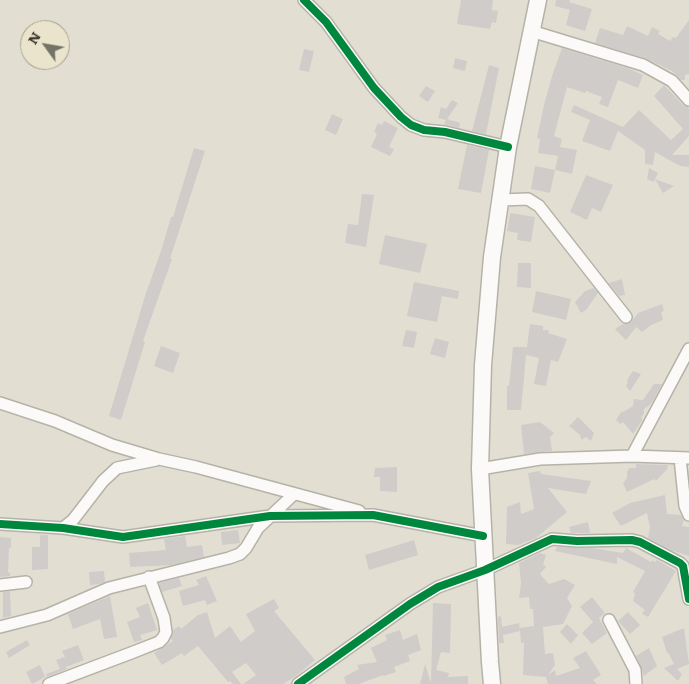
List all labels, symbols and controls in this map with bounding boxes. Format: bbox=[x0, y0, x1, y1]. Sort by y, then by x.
north arrow bbox=[20, 20, 70, 70]
text: N bbox=[22, 27, 45, 48]

